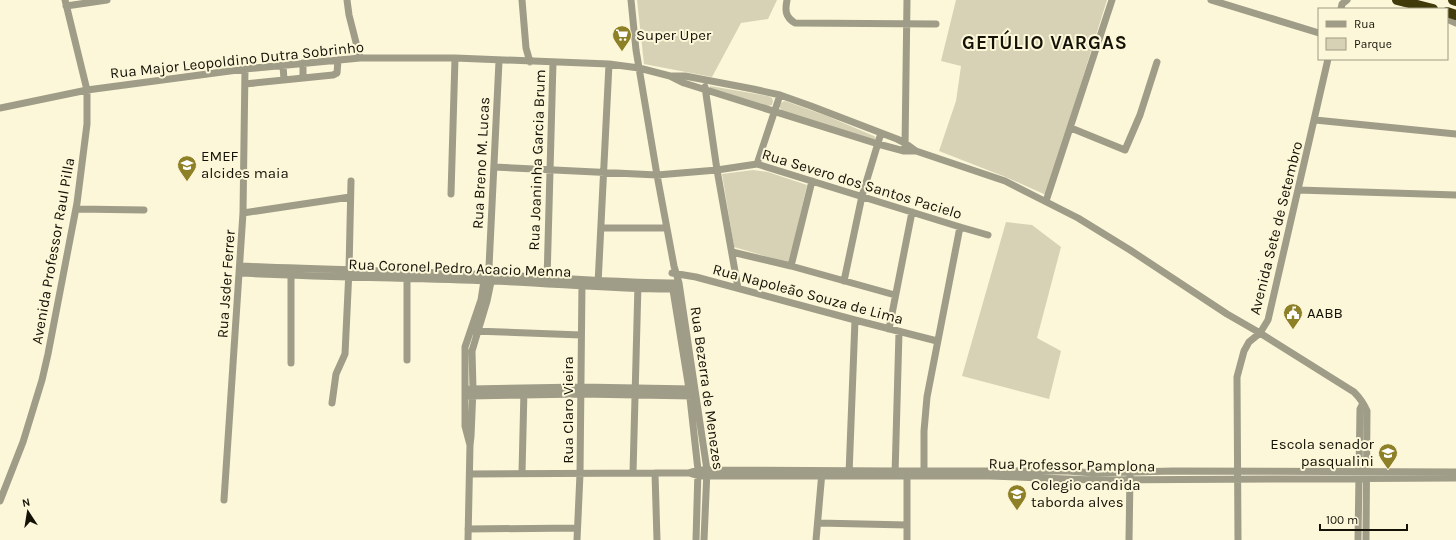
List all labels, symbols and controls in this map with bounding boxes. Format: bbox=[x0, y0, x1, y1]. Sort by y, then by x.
legend bbox=[1318, 8, 1448, 60]
text: Rua bbox=[1354, 17, 1375, 31]
supermarket icon: Super Uper bbox=[611, 24, 633, 52]
place label: Super Uper bbox=[636, 26, 712, 44]
district label: GETÚLIO VARGAS bbox=[962, 29, 1128, 54]
text: Parque bbox=[1354, 37, 1392, 51]
street label: Rua Major Leopoldino Dutra Sobrinho bbox=[109, 38, 365, 82]
street label: Rua Joaninha Garcia Brum bbox=[525, 69, 549, 251]
street label: Rua Breno M. Lucas bbox=[469, 96, 493, 230]
street label: Avenida Sete de Setembro bbox=[1246, 139, 1306, 317]
street label: Rua Severo dos Santos Pacielo bbox=[760, 145, 964, 223]
place label: EMEF alcides maia bbox=[201, 147, 289, 182]
school or university icon: EMEF alcides maia bbox=[176, 154, 198, 182]
street label: Avenida Professor Raul Pilla bbox=[28, 156, 78, 346]
street label: Rua Jsder Ferrer bbox=[213, 229, 239, 339]
street label: Rua Coronel Pedro Acacio Menna bbox=[348, 255, 572, 281]
street label: Rua Napoleão Souza de Lima bbox=[711, 260, 905, 328]
public building icon: AABB bbox=[1282, 302, 1304, 330]
place label: AABB bbox=[1307, 304, 1343, 322]
street label: Rua Bezerra de Menezes bbox=[687, 305, 727, 471]
street label: Rua Claro Vieira bbox=[559, 356, 577, 464]
place label: Escola senador pasqualini bbox=[1270, 435, 1375, 470]
school or university icon: Escola senador pasqualini bbox=[1377, 442, 1399, 470]
street label: Rua Professor Pamplona bbox=[988, 455, 1156, 475]
place label: Colegio candida taborda alves bbox=[1031, 476, 1141, 511]
school or university icon: Colegio candida taborda alves bbox=[1006, 483, 1028, 511]
north arrow bbox=[8, 492, 48, 532]
text: N bbox=[21, 496, 31, 510]
scale bar bbox=[1320, 506, 1407, 532]
text: 100 m bbox=[1326, 513, 1358, 527]

